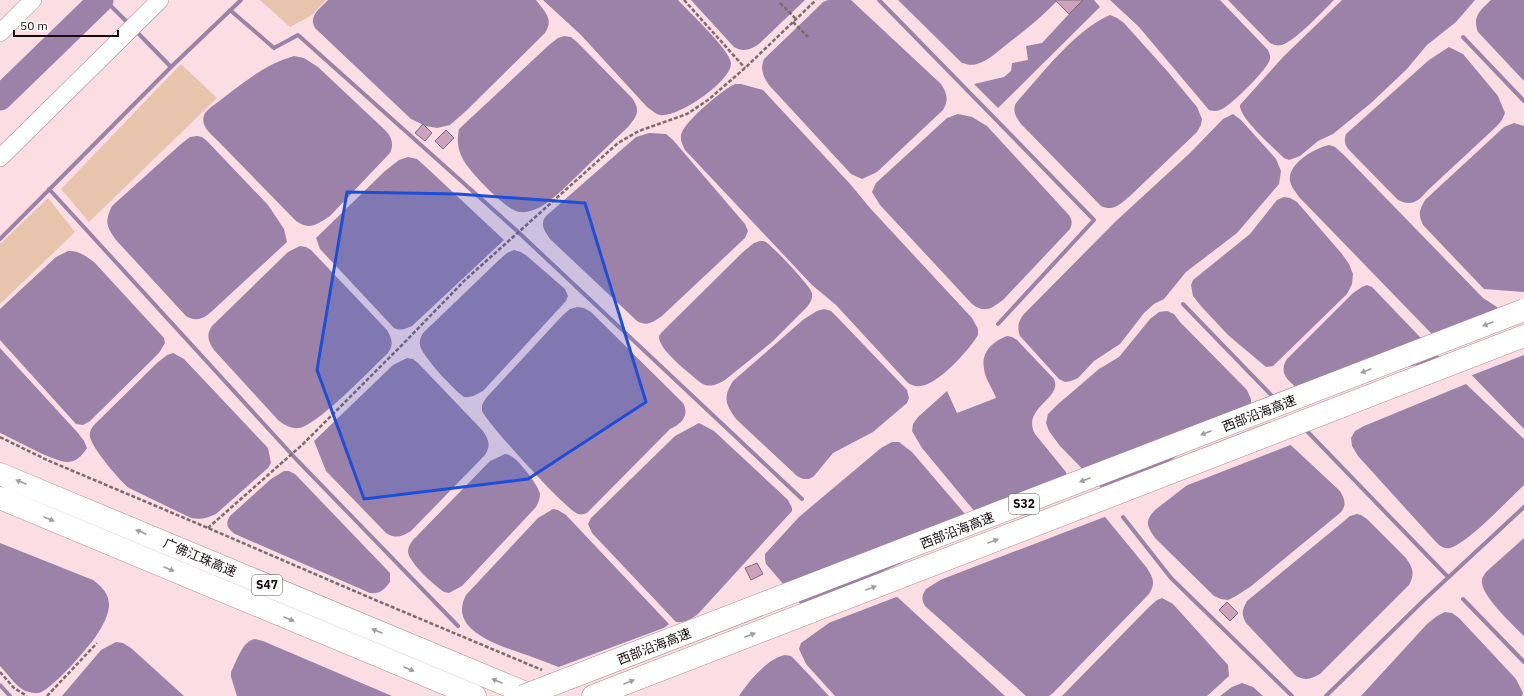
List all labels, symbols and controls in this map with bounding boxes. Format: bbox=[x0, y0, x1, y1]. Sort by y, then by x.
scale bar bbox=[14, 12, 118, 38]
text: 50 m bbox=[20, 18, 48, 33]
one-way arrow bbox=[1481, 322, 1493, 328]
one-way arrow bbox=[1360, 369, 1372, 375]
street label: 西部沿海高速 bbox=[1220, 392, 1299, 435]
one-way arrow bbox=[1199, 431, 1211, 437]
one-way arrow bbox=[1079, 477, 1090, 483]
one-way arrow bbox=[14, 479, 26, 485]
road number: S32 bbox=[1009, 494, 1039, 514]
street label: 西部沿海高速 bbox=[918, 509, 997, 552]
one-way arrow bbox=[43, 516, 55, 522]
one-way arrow bbox=[134, 529, 146, 535]
street label: 广佛江珠高速 bbox=[161, 534, 239, 581]
one-way arrow bbox=[987, 537, 999, 543]
one-way arrow bbox=[163, 566, 175, 572]
road number: S47 bbox=[252, 575, 282, 595]
one-way arrow bbox=[866, 584, 878, 590]
one-way arrow bbox=[283, 616, 295, 622]
street label: 西部沿海高速 bbox=[615, 625, 694, 668]
one-way arrow bbox=[372, 628, 383, 634]
one-way arrow bbox=[745, 631, 757, 637]
one-way arrow bbox=[403, 666, 415, 672]
one-way arrow bbox=[491, 678, 503, 684]
one-way arrow bbox=[623, 678, 635, 684]

